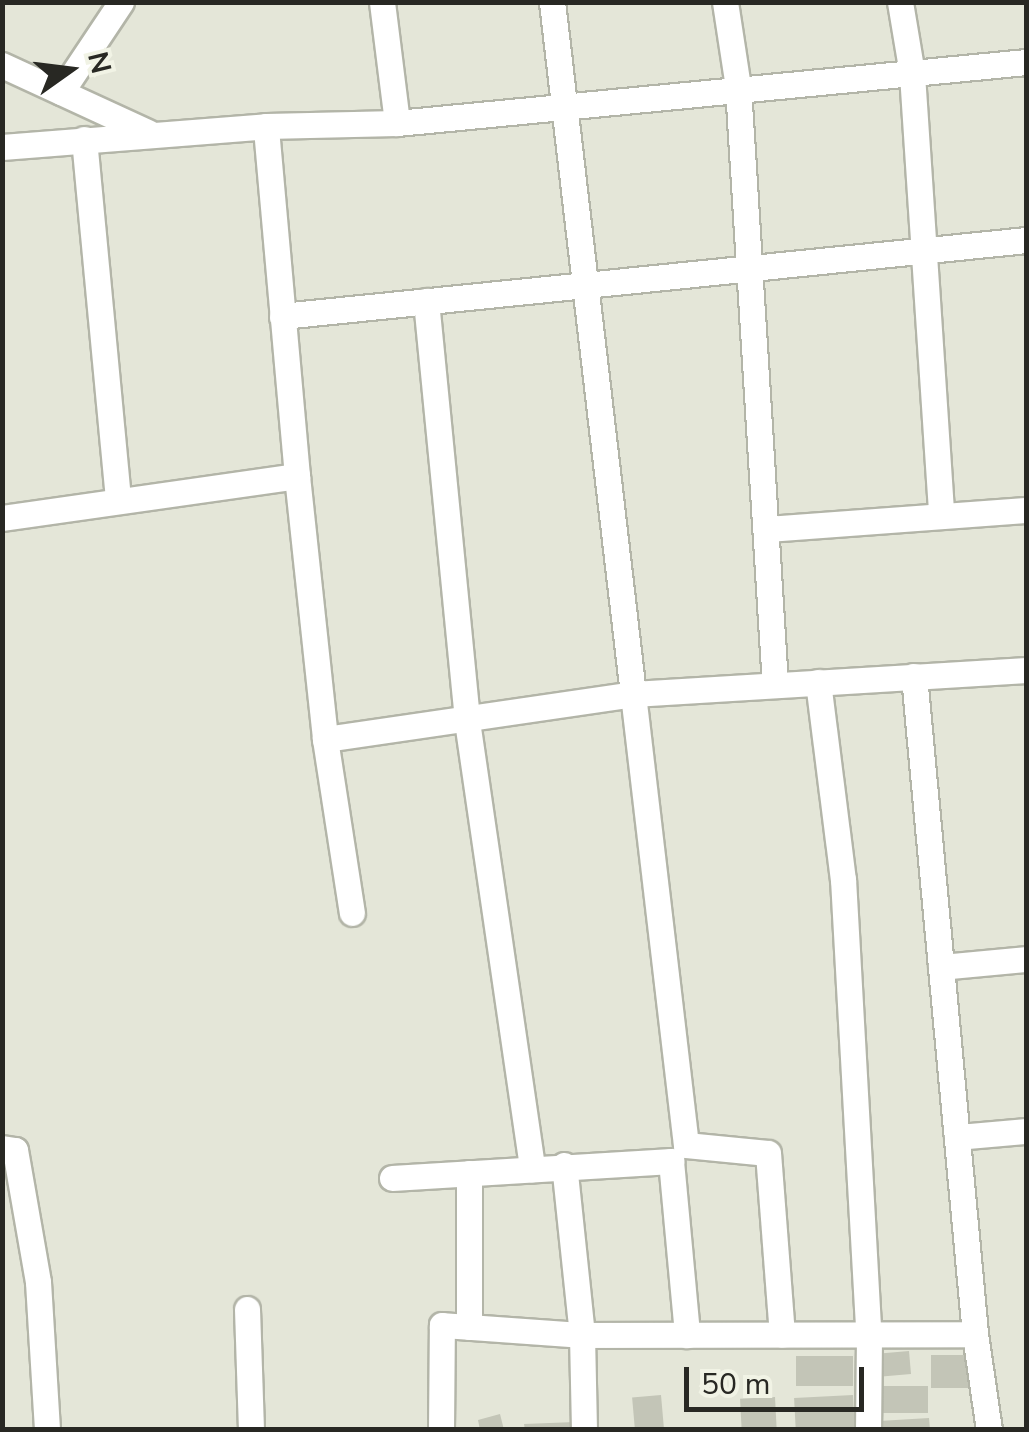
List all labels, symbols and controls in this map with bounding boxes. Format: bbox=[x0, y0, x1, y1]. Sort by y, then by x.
north arrow bbox=[20, 20, 120, 120]
text: N bbox=[78, 48, 120, 77]
scale bar bbox=[689, 1347, 869, 1409]
text: 50 m bbox=[701, 1364, 770, 1405]

